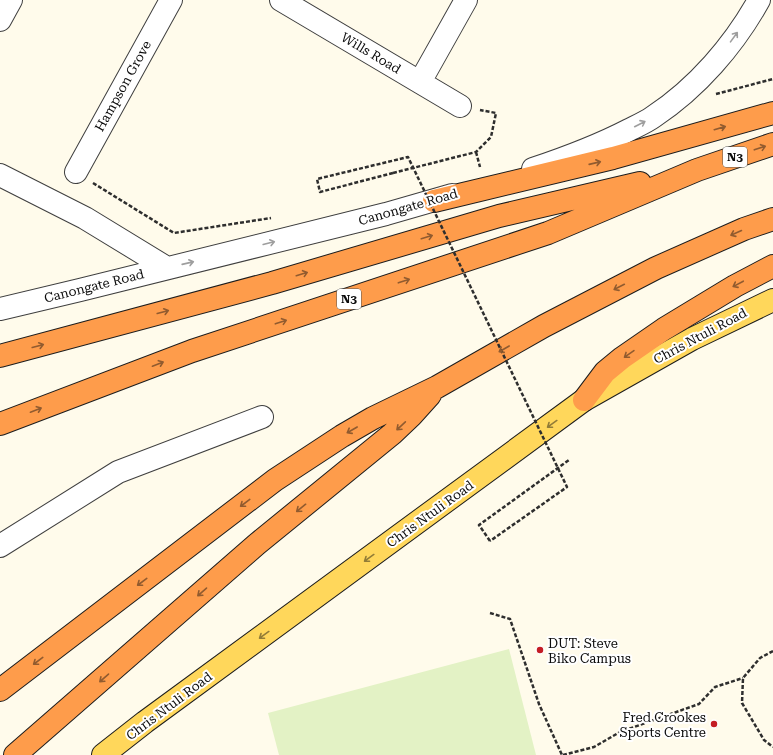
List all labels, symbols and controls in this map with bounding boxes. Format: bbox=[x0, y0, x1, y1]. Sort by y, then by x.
street label: Wills Road bbox=[339, 29, 404, 77]
one-way arrow bbox=[730, 32, 738, 43]
street label: Hampson Grove bbox=[92, 38, 154, 134]
one-way arrow bbox=[633, 120, 645, 127]
one-way arrow bbox=[713, 123, 726, 131]
one-way arrow bbox=[754, 144, 766, 152]
road number: N3 bbox=[723, 147, 747, 167]
one-way arrow bbox=[588, 158, 601, 166]
street label: Canongate Road bbox=[357, 186, 460, 228]
one-way arrow bbox=[731, 229, 743, 237]
one-way arrow bbox=[420, 233, 433, 240]
one-way arrow bbox=[262, 239, 275, 247]
one-way arrow bbox=[181, 259, 194, 266]
street label: Canongate Road bbox=[43, 266, 146, 306]
one-way arrow bbox=[295, 270, 308, 277]
one-way arrow bbox=[398, 276, 410, 284]
one-way arrow bbox=[733, 281, 745, 289]
one-way arrow bbox=[613, 284, 625, 292]
road number: N3 bbox=[337, 289, 361, 309]
street label: Chris Ntuli Road bbox=[651, 305, 750, 367]
one-way arrow bbox=[156, 308, 169, 316]
one-way arrow bbox=[274, 317, 286, 325]
one-way arrow bbox=[31, 342, 44, 349]
one-way arrow bbox=[498, 345, 510, 353]
one-way arrow bbox=[623, 350, 634, 358]
one-way arrow bbox=[151, 359, 163, 367]
one-way arrow bbox=[30, 405, 42, 413]
one-way arrow bbox=[547, 419, 558, 428]
one-way arrow bbox=[396, 421, 406, 430]
one-way arrow bbox=[347, 426, 359, 434]
street label: Chris Ntuli Road bbox=[384, 477, 477, 550]
one-way arrow bbox=[240, 499, 251, 507]
one-way arrow bbox=[295, 504, 306, 513]
one-way arrow bbox=[363, 554, 374, 562]
one-way arrow bbox=[136, 578, 147, 586]
one-way arrow bbox=[196, 588, 207, 597]
one-way arrow bbox=[258, 631, 269, 639]
place label: DUT: Steve Biko Campus bbox=[548, 636, 631, 666]
marker: DUT: Steve Biko Campus bbox=[535, 645, 545, 655]
one-way arrow bbox=[33, 657, 44, 665]
street label: Chris Ntuli Road bbox=[123, 668, 215, 743]
one-way arrow bbox=[98, 673, 109, 682]
place label: Fred Crookes Sports Centre bbox=[619, 710, 706, 740]
marker: Fred Crookes Sports Centre bbox=[709, 719, 719, 729]

